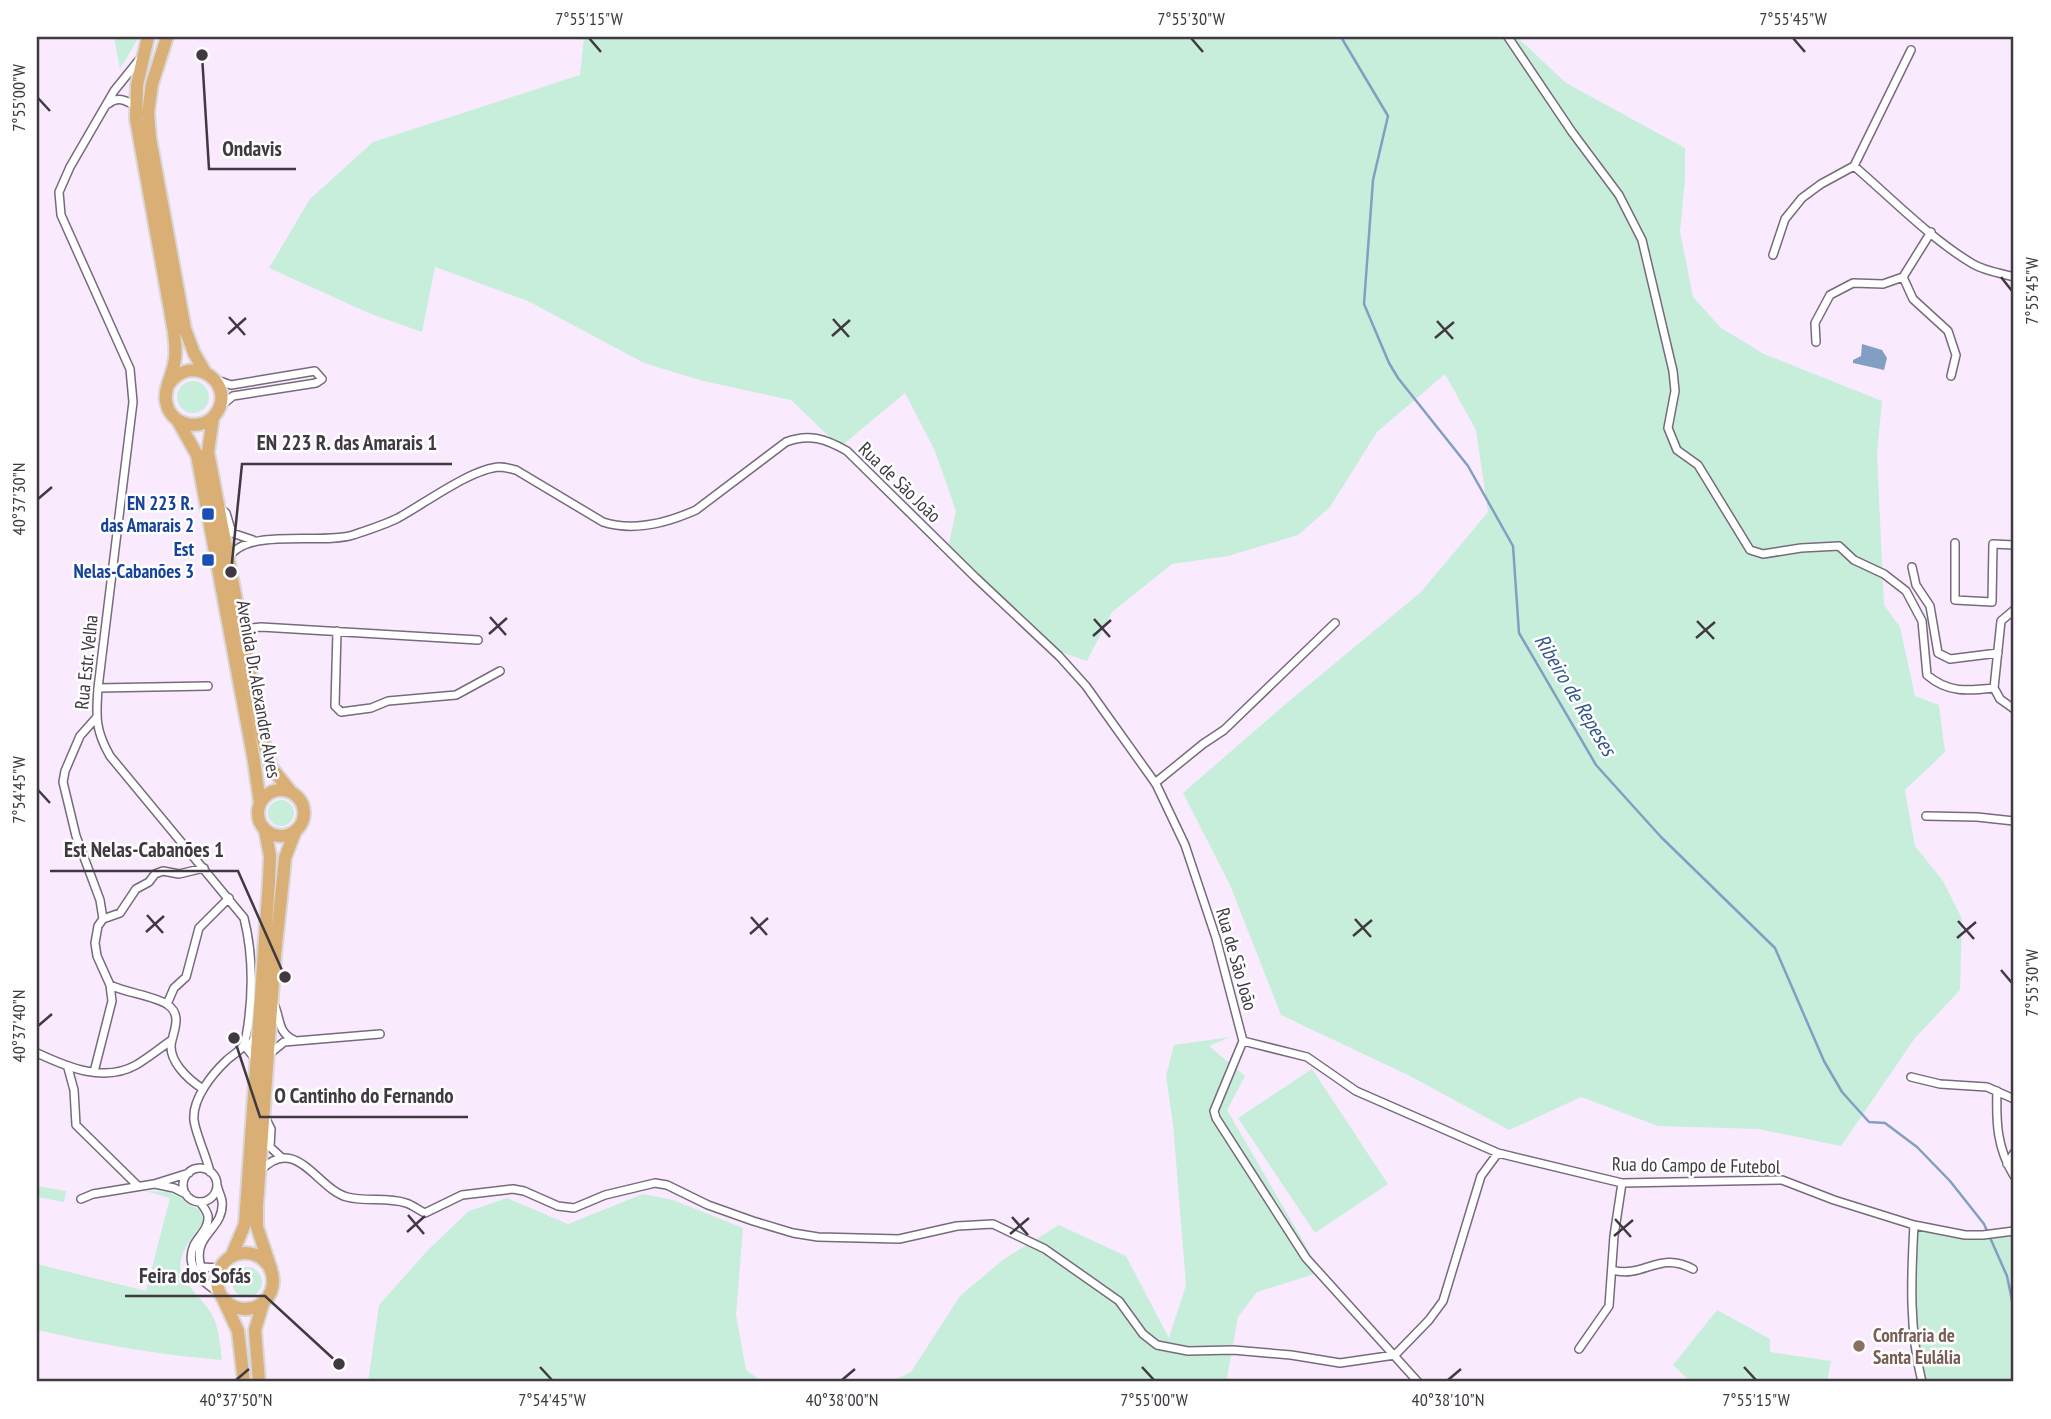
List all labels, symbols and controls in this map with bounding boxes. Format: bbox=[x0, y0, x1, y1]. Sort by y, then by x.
text: 7°55'15"W bbox=[555, 7, 623, 30]
text: 7°55'30"W bbox=[1157, 7, 1225, 30]
text: 7°55'45"W bbox=[1759, 7, 1827, 30]
text: 7°55'00"W bbox=[7, 64, 30, 132]
callout: Ondavis bbox=[209, 127, 296, 169]
text: Ondavis bbox=[222, 135, 282, 162]
text: 7°55'45"W bbox=[2020, 257, 2043, 325]
callout: EN 223 R. das Amarais 1 bbox=[242, 422, 452, 464]
text: EN 223 R. das Amarais 1 bbox=[257, 429, 437, 456]
street label: Rua de São João bbox=[854, 437, 946, 527]
text: 40°37'30"N bbox=[7, 463, 30, 535]
place label: EN 223 R. das Amarais 2 bbox=[101, 491, 194, 537]
marker: EN 223 R. das Amarais 2 bbox=[200, 506, 216, 522]
place label: Est Nelas-Cabanões 3 bbox=[73, 537, 194, 583]
marker: Est Nelas-Cabanões 3 bbox=[200, 552, 216, 568]
street label: Avenida Dr. Alexandre Alves bbox=[232, 598, 286, 780]
street label: Rua Estr. Velha bbox=[69, 614, 103, 710]
water label: Ribeiro de Repeses bbox=[1529, 629, 1623, 762]
text: 7°54'45"W bbox=[7, 756, 30, 824]
callout: Est Nelas-Cabanões 1 bbox=[50, 829, 238, 871]
text: Est Nelas-Cabanões 1 bbox=[64, 836, 224, 863]
street label: Rua de São João bbox=[1211, 905, 1263, 1013]
text: 7°55'30"W bbox=[2020, 949, 2043, 1017]
text: 40°37'40"N bbox=[7, 990, 30, 1062]
callout: O Cantinho do Fernando bbox=[260, 1075, 468, 1117]
text: O Cantinho do Fernando bbox=[274, 1082, 454, 1109]
street label: Rua do Campo de Futebol bbox=[1612, 1152, 1781, 1178]
callout: Feira dos Sofás bbox=[125, 1254, 265, 1296]
text: Feira dos Sofás bbox=[139, 1262, 251, 1289]
place label: Confraria de Santa Eulália bbox=[1873, 1323, 1961, 1369]
marker: Confraria de Santa Eulália bbox=[1851, 1338, 1867, 1354]
text: 40°37'50"N bbox=[200, 1388, 272, 1411]
text: 7°54'45"W bbox=[518, 1388, 586, 1411]
text: 40°38'00"N bbox=[806, 1388, 878, 1411]
text: 7°55'00"W bbox=[1120, 1388, 1188, 1411]
text: 40°38'10"N bbox=[1412, 1388, 1484, 1411]
text: 7°55'15"W bbox=[1722, 1388, 1790, 1411]

